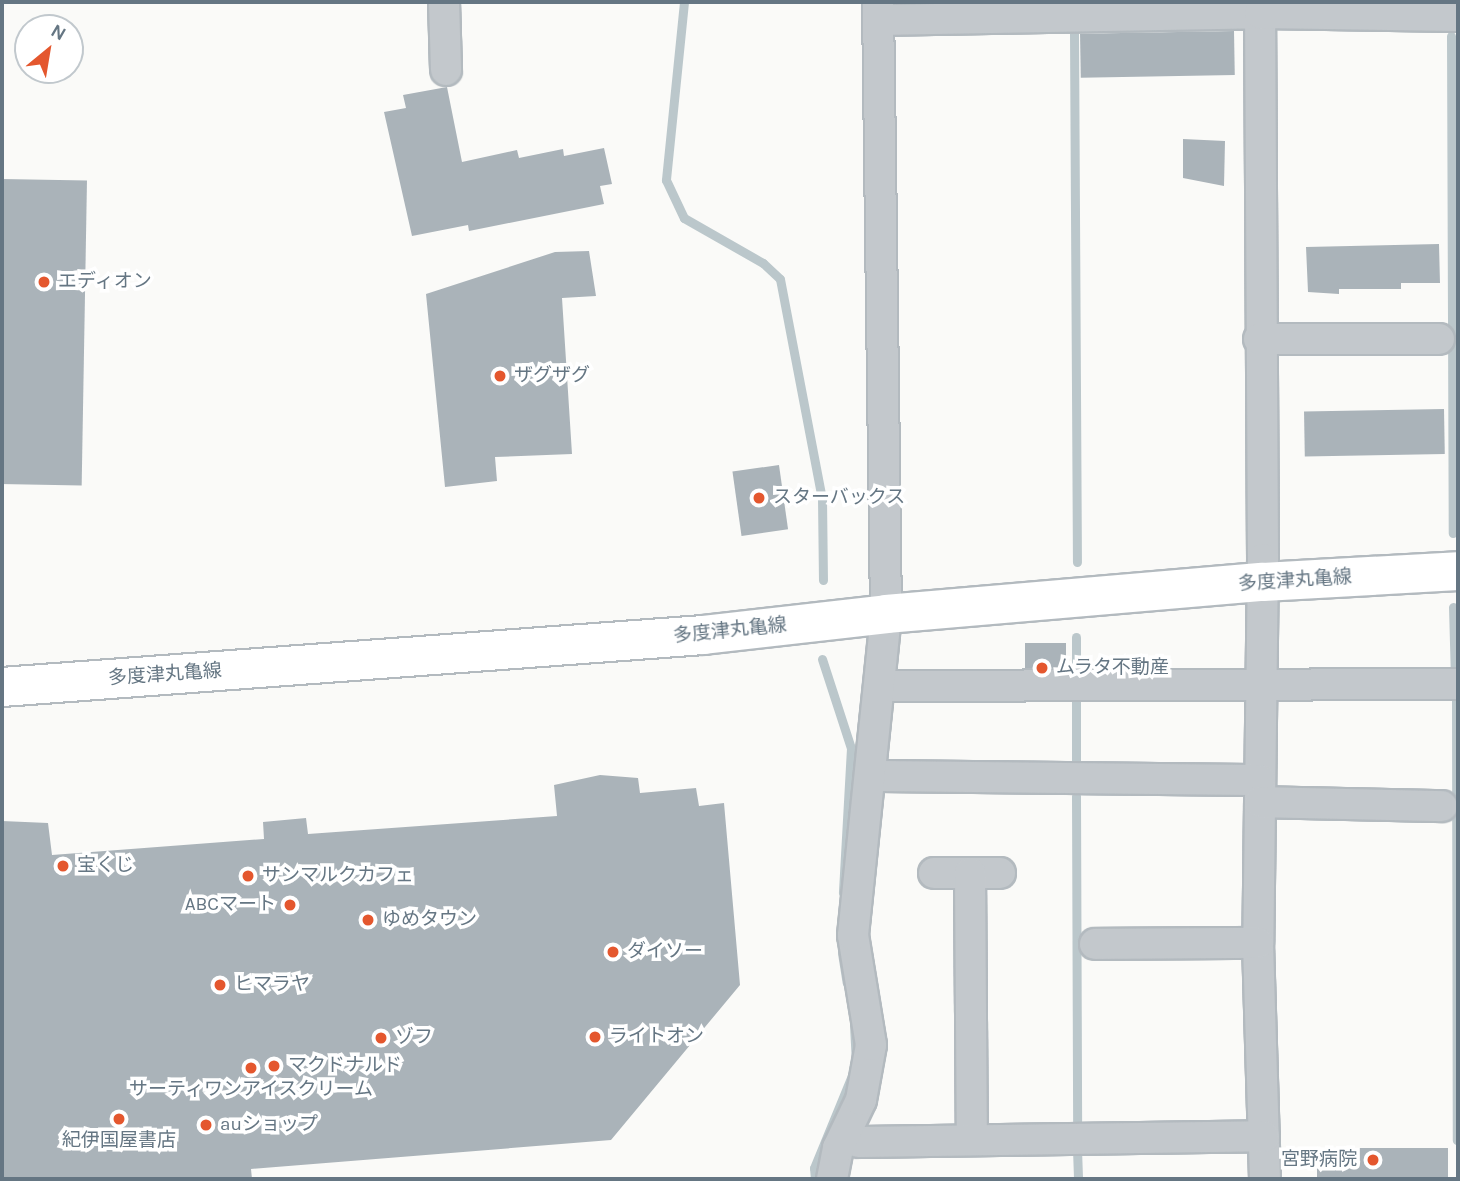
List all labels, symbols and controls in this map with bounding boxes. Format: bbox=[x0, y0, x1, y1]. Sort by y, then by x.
north arrow bbox=[14, 14, 84, 84]
text: N bbox=[47, 20, 70, 45]
place label: エディオン bbox=[58, 271, 153, 293]
marker: エディオン bbox=[36, 274, 52, 290]
place label: ザグザグ bbox=[514, 365, 590, 387]
marker: ザグザグ bbox=[492, 368, 508, 384]
place label: スターバックス bbox=[773, 487, 906, 509]
marker: スターバックス bbox=[751, 490, 767, 506]
street label: 多度津丸亀線 bbox=[1237, 566, 1353, 596]
street label: 多度津丸亀線 bbox=[672, 614, 788, 648]
place label: ムラタ不動産 bbox=[1056, 657, 1170, 679]
street label: 多度津丸亀線 bbox=[107, 660, 223, 690]
marker: ムラタ不動産 bbox=[1034, 660, 1050, 676]
place label: 宝くじ bbox=[77, 855, 134, 877]
marker: 宝くじ bbox=[55, 858, 71, 874]
place label: サンマルクカフェ bbox=[262, 865, 414, 887]
marker: サンマルクカフェ bbox=[240, 868, 256, 884]
place label: ABCマート bbox=[185, 894, 276, 916]
marker: ABCマート bbox=[282, 897, 298, 913]
place label: ゆめタウン bbox=[382, 909, 477, 931]
marker: ゆめタウン bbox=[360, 912, 376, 928]
place label: ダイソー bbox=[627, 941, 703, 963]
marker: ダイソー bbox=[605, 944, 621, 960]
place label: ヒマラヤ bbox=[234, 974, 310, 996]
marker: ヒマラヤ bbox=[212, 977, 228, 993]
place label: ライトオン bbox=[609, 1026, 704, 1048]
place label: ゾフ bbox=[395, 1027, 433, 1049]
marker: ライトオン bbox=[587, 1029, 603, 1045]
marker: ゾフ bbox=[373, 1030, 389, 1046]
place label: マクドナルド bbox=[288, 1055, 402, 1077]
marker: マクドナルド bbox=[266, 1058, 282, 1074]
marker: サーティワンアイスクリーム bbox=[243, 1060, 259, 1076]
place label: サーティワンアイスクリーム bbox=[128, 1079, 374, 1101]
marker: 紀伊国屋書店 bbox=[111, 1111, 127, 1127]
place label: auショップ bbox=[220, 1114, 318, 1136]
marker: auショップ bbox=[198, 1117, 214, 1133]
place label: 紀伊国屋書店 bbox=[62, 1130, 176, 1152]
place label: 宮野病院 bbox=[1281, 1149, 1357, 1171]
marker: 宮野病院 bbox=[1363, 1150, 1383, 1170]

